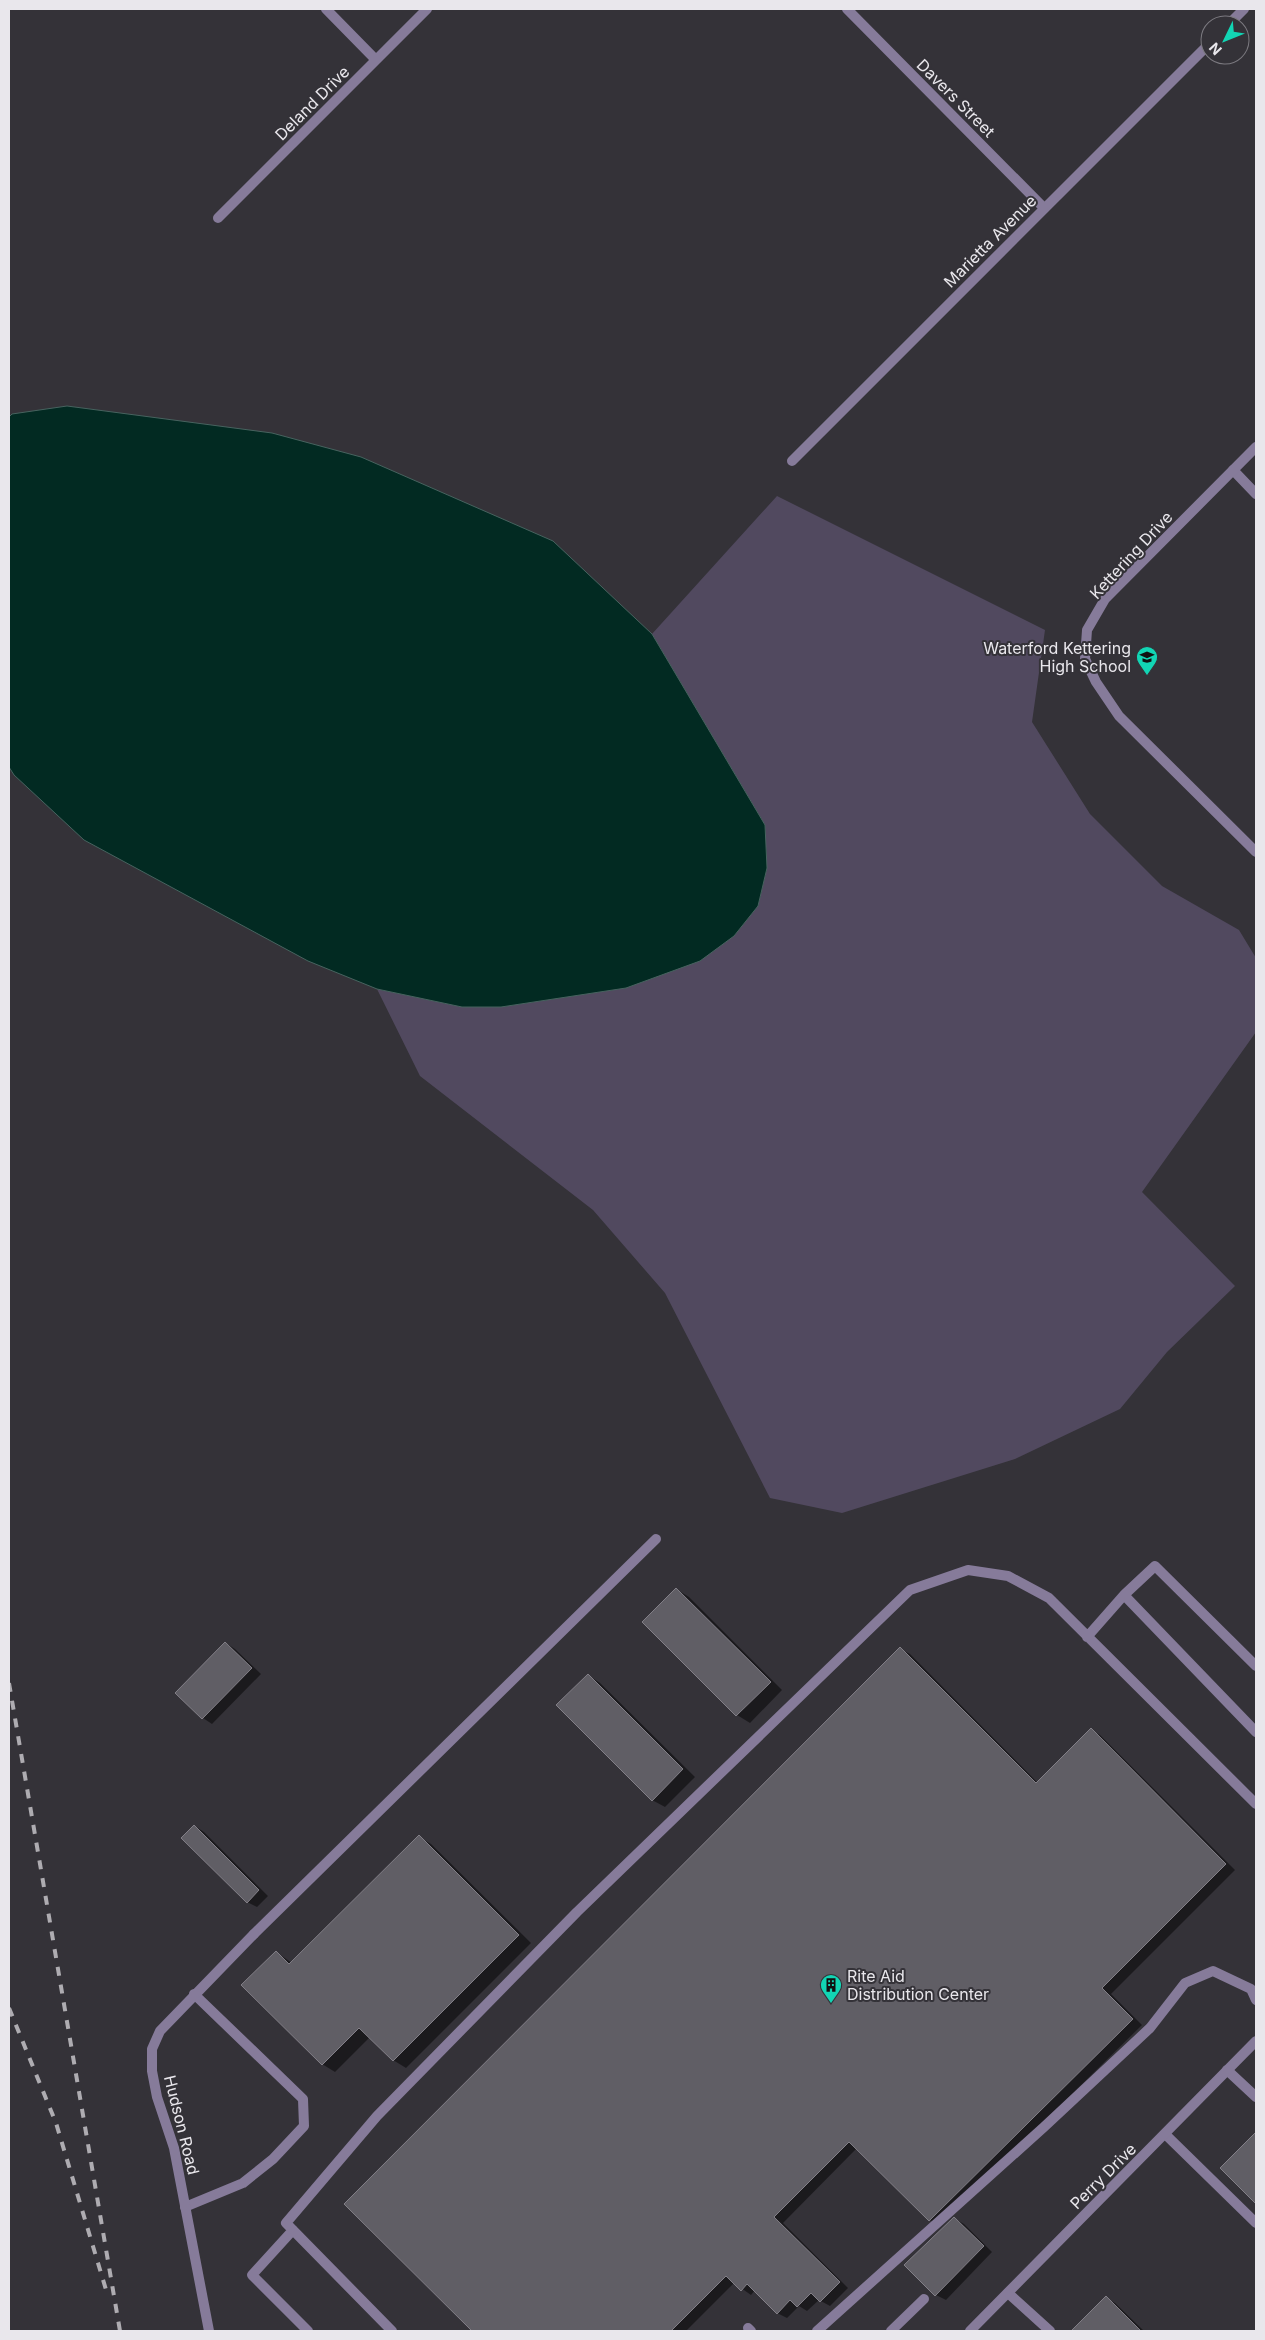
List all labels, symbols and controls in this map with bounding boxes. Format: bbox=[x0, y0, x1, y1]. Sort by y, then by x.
north arrow bbox=[1200, 15, 1250, 65]
text: N bbox=[1205, 40, 1225, 59]
street label: Davers Street bbox=[913, 55, 999, 141]
street label: Deland Drive bbox=[271, 62, 353, 144]
street label: Marietta Avenue bbox=[940, 191, 1040, 291]
street label: Kettering Drive bbox=[1085, 507, 1177, 603]
place label: Waterford Kettering High School bbox=[983, 638, 1131, 676]
school or university icon: Waterford Kettering High School bbox=[1135, 645, 1159, 676]
place label: Rite Aid Distribution Center bbox=[847, 1966, 989, 2004]
building icon: Rite Aid Distribution Center bbox=[819, 1973, 843, 2004]
street label: Hudson Road bbox=[160, 2073, 204, 2177]
street label: Perry Drive bbox=[1066, 2139, 1140, 2213]

